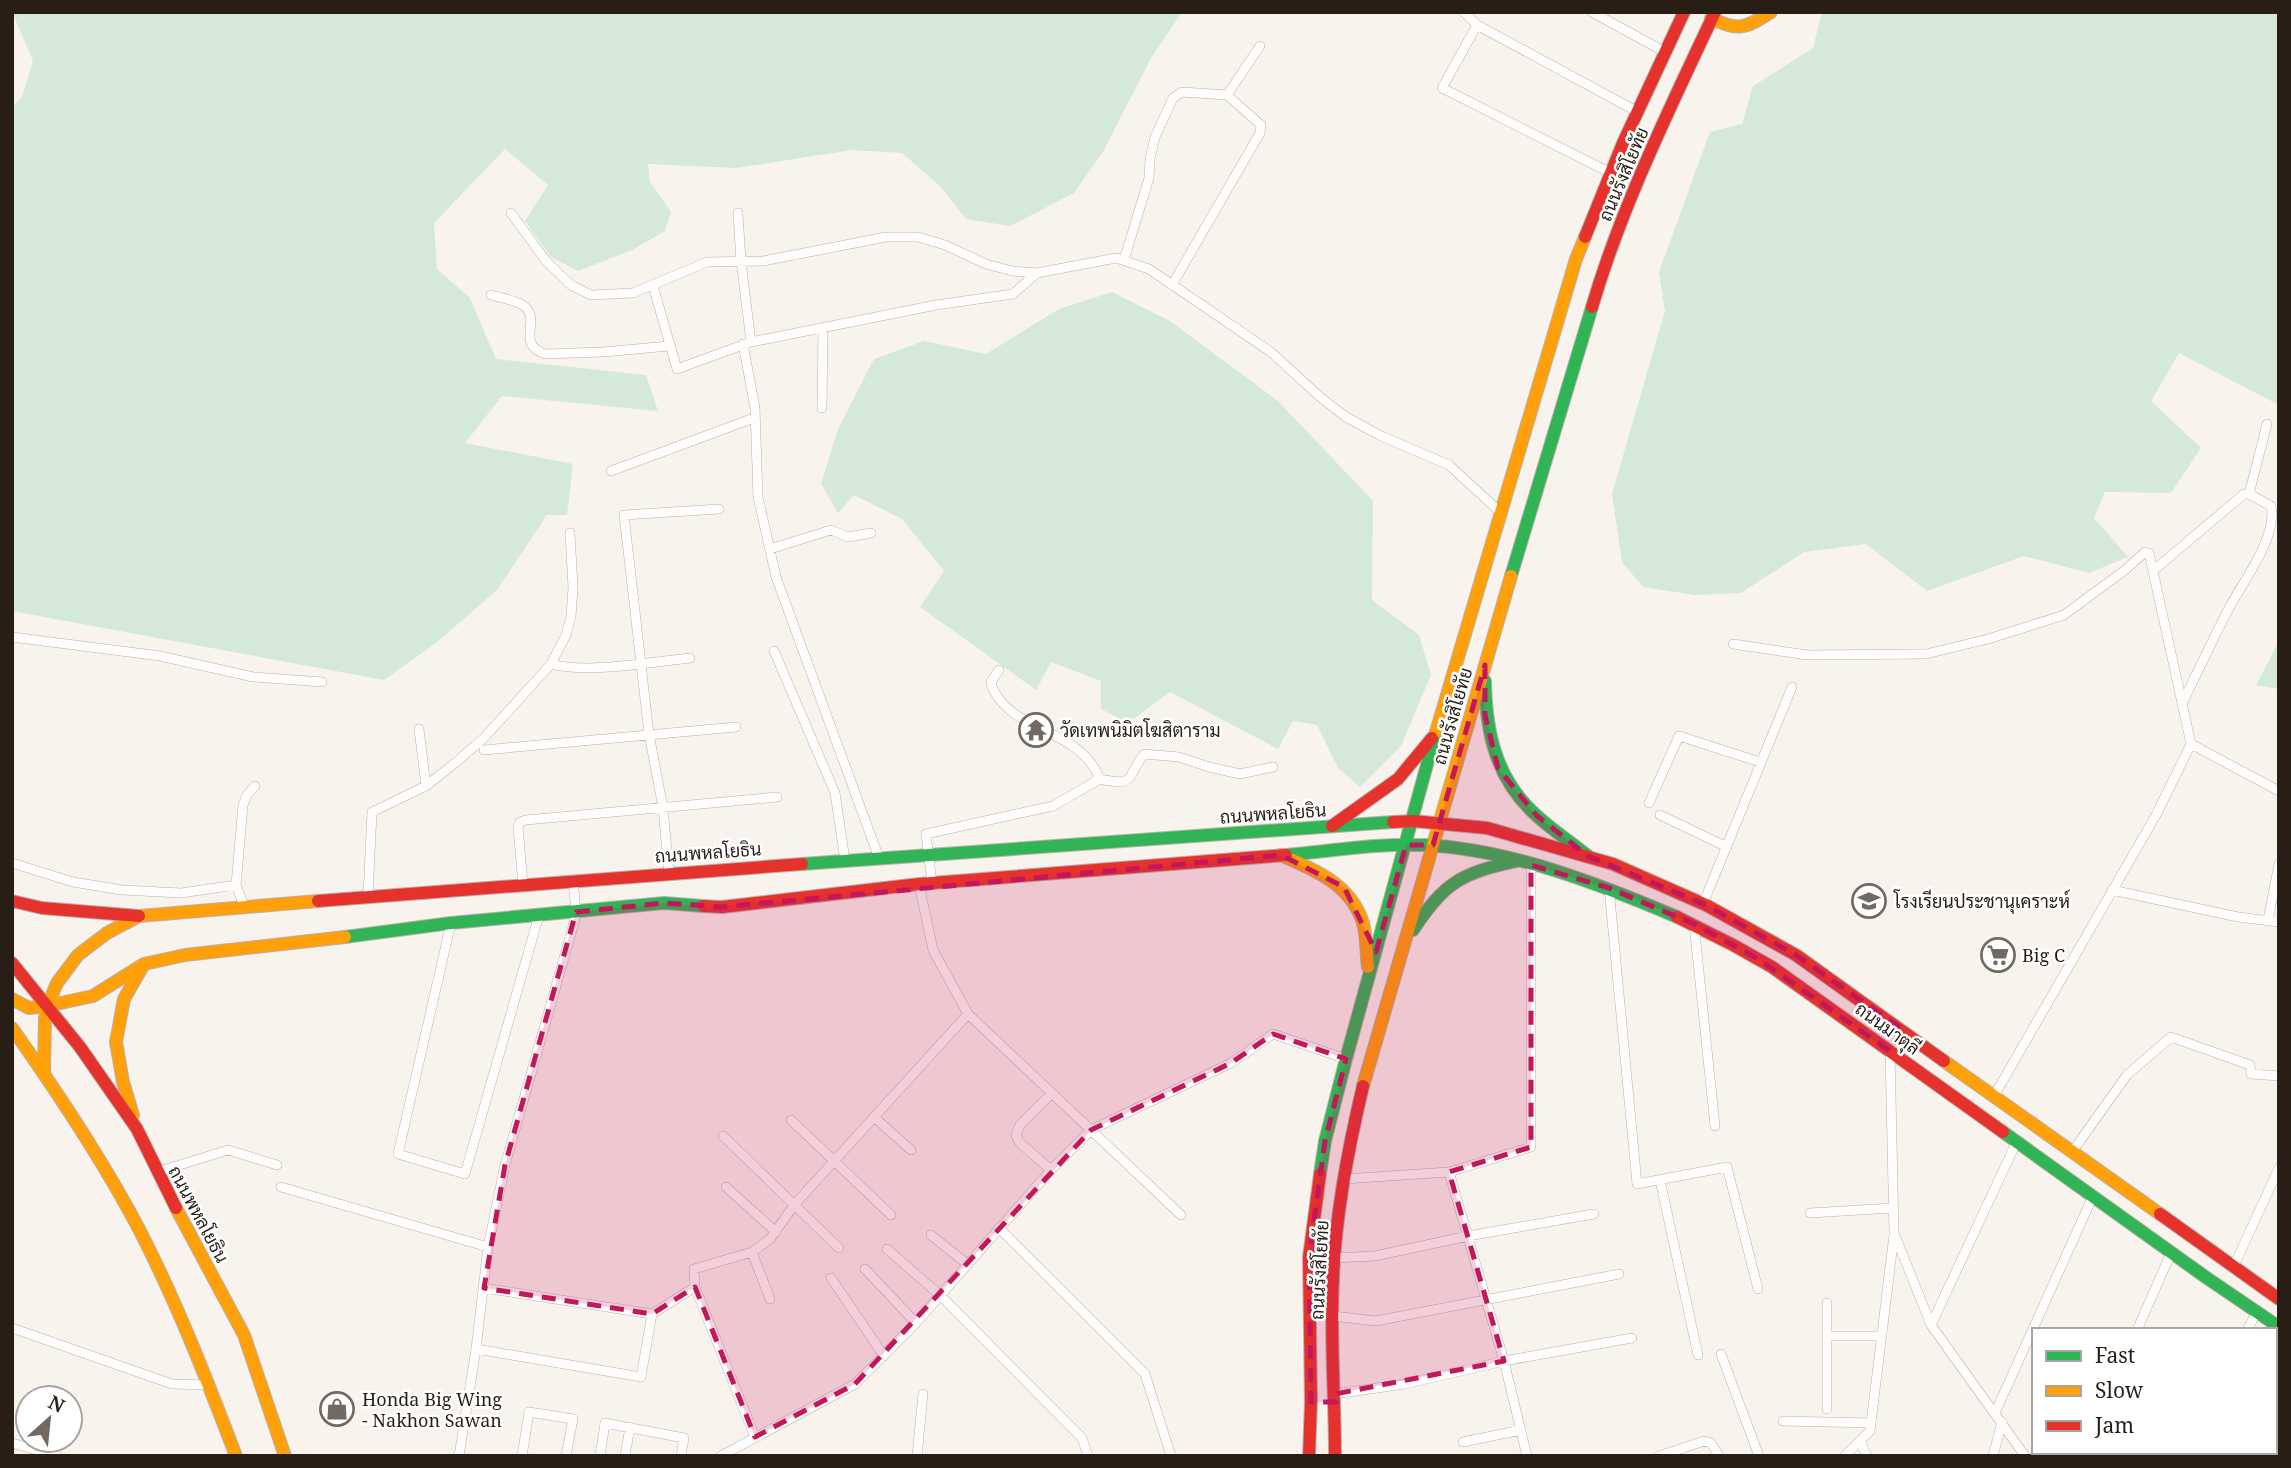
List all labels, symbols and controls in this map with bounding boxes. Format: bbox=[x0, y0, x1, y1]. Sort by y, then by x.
street label: ถนนรังสิโยทัย bbox=[1592, 123, 1654, 225]
street label: ถนนรังสิโยทัย bbox=[1427, 665, 1477, 767]
temple icon: วัดเทพนิมิตโฆสิตาราม bbox=[1017, 711, 1055, 749]
place label: วัดเทพนิมิตโฆสิตาราม bbox=[1060, 718, 1221, 742]
street label: ถนนพหลโยธิน bbox=[1219, 797, 1327, 829]
street label: ถนนพหลโยธิน bbox=[654, 836, 762, 868]
school or university icon: โรงเรียนประชานุเคราะห์ bbox=[1850, 882, 1888, 920]
place label: โรงเรียนประชานุเคราะห์ bbox=[1893, 889, 2070, 914]
supermarket icon: Big C bbox=[1979, 936, 2017, 974]
place label: Big C bbox=[2022, 943, 2065, 967]
street label: ถนนมาตุลี bbox=[1850, 996, 1925, 1060]
street label: ถนนพหลโยธิน bbox=[163, 1161, 235, 1267]
street label: ถนนรังสิโยทัย bbox=[1304, 1219, 1334, 1321]
legend bbox=[2032, 1328, 2277, 1454]
text: Fast bbox=[2095, 1341, 2135, 1369]
text: Slow bbox=[2095, 1376, 2144, 1404]
north arrow bbox=[14, 1384, 84, 1454]
place label: Honda Big Wing - Nakhon Sawan bbox=[362, 1387, 502, 1432]
text: N bbox=[44, 1389, 69, 1419]
shop icon: Honda Big Wing - Nakhon Sawan bbox=[318, 1390, 356, 1428]
text: Jam bbox=[2094, 1411, 2134, 1439]

